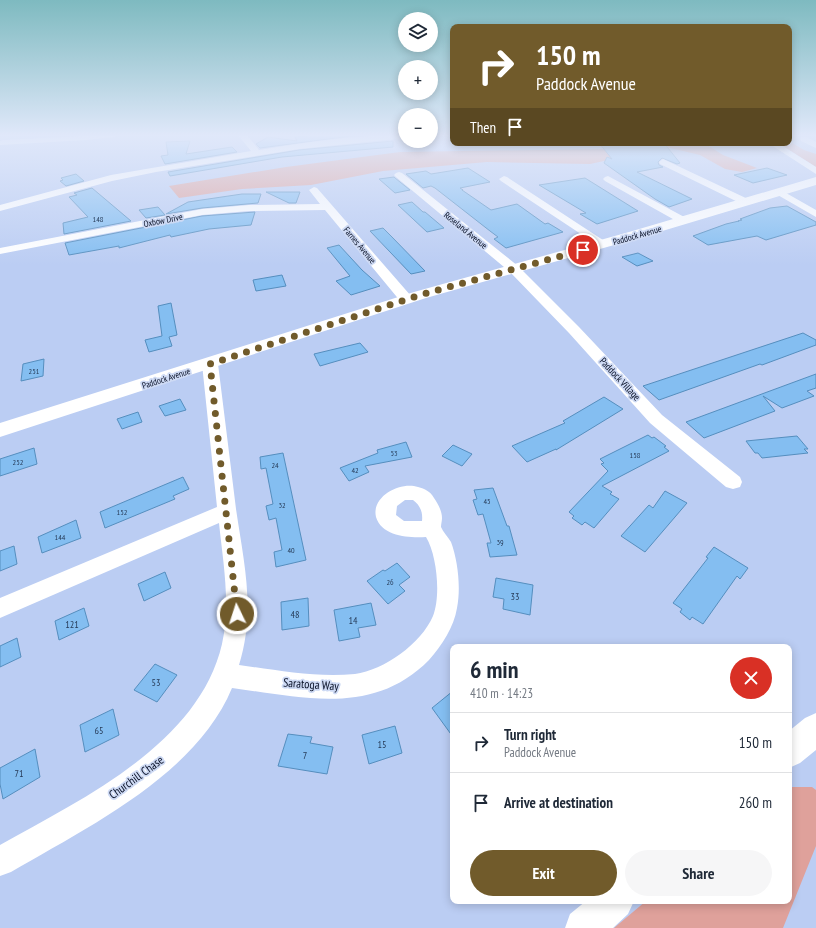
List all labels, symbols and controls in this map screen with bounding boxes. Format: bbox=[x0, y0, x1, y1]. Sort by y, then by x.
map controls bbox=[398, 12, 438, 148]
button: layers bbox=[398, 12, 438, 52]
text: 150 m bbox=[536, 36, 600, 73]
icon: right bbox=[470, 40, 522, 92]
button: + bbox=[398, 60, 438, 100]
text: Paddock Avenue bbox=[536, 72, 636, 95]
button: − bbox=[398, 108, 438, 148]
icon: arrive bbox=[504, 116, 526, 138]
text: Then bbox=[470, 118, 496, 137]
street label: Roseland Avenue bbox=[442, 209, 490, 251]
street label: Oxbow Drive bbox=[143, 211, 184, 229]
house number: 148 bbox=[93, 214, 104, 224]
street label: Paddock Avenue bbox=[611, 223, 663, 247]
street label: Farnes Avenue bbox=[341, 224, 379, 266]
pin bbox=[566, 233, 600, 267]
icon: arrive bbox=[572, 239, 594, 261]
street label: Paddock Village bbox=[597, 355, 643, 403]
street label: Paddock Avenue bbox=[141, 365, 192, 391]
house number: 251 bbox=[29, 366, 40, 376]
house number: 53 bbox=[390, 448, 398, 458]
house number: 158 bbox=[630, 450, 641, 460]
house number: 252 bbox=[13, 457, 24, 467]
house number: 24 bbox=[271, 460, 279, 470]
house number: 42 bbox=[351, 465, 359, 475]
house number: 45 bbox=[483, 496, 491, 506]
house number: 32 bbox=[278, 500, 286, 510]
house number: 152 bbox=[117, 507, 128, 517]
house number: 144 bbox=[55, 532, 66, 542]
house number: 39 bbox=[496, 537, 504, 547]
house number: 40 bbox=[287, 545, 295, 555]
house number: 26 bbox=[386, 577, 394, 587]
house number: 33 bbox=[511, 590, 520, 603]
position arrow bbox=[216, 593, 258, 635]
house number: 48 bbox=[291, 608, 300, 621]
house number: 14 bbox=[349, 614, 358, 627]
house number: 121 bbox=[65, 618, 79, 631]
text: 6 min bbox=[470, 654, 518, 685]
button: close bbox=[730, 657, 772, 699]
street label: Saratoga Way bbox=[283, 675, 340, 693]
house number: 53 bbox=[152, 676, 161, 689]
text: 410 m · 14:23 bbox=[470, 685, 533, 702]
house number: 65 bbox=[95, 724, 104, 737]
text: Turn right bbox=[504, 725, 556, 744]
icon: right bbox=[470, 732, 492, 754]
text: 150 m bbox=[739, 733, 772, 752]
house number: 15 bbox=[378, 738, 387, 751]
text: Paddock Avenue bbox=[504, 744, 576, 761]
house number: 7 bbox=[303, 749, 307, 762]
street label: Churchill Chase bbox=[106, 752, 166, 802]
house number: 71 bbox=[15, 767, 24, 780]
icon: arrive bbox=[470, 792, 492, 814]
text: Arrive at destination bbox=[504, 793, 613, 812]
text: 260 m bbox=[739, 793, 772, 812]
button: Exit bbox=[470, 850, 617, 896]
button: Share bbox=[625, 850, 772, 896]

